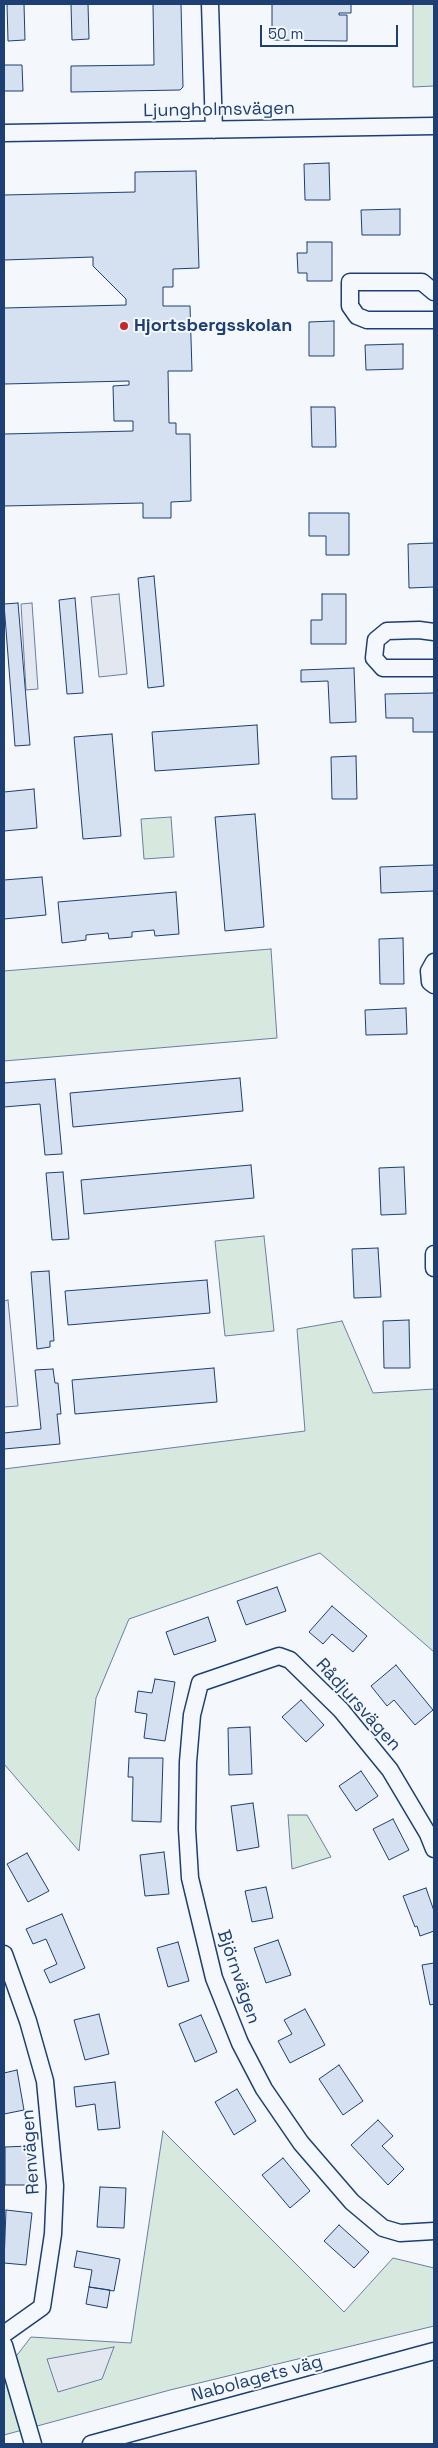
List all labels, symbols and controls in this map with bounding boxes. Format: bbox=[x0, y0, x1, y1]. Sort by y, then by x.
scale bar bbox=[263, 15, 400, 47]
text: 50 m bbox=[268, 24, 303, 43]
street label: Ljungholmsvägen bbox=[143, 98, 295, 122]
place label: Hjortsbergsskolan bbox=[134, 315, 292, 337]
marker: Hjortsbergsskolan bbox=[118, 320, 130, 332]
street label: Rådjursvägen bbox=[311, 1654, 405, 1756]
street label: Björnvägen bbox=[212, 1927, 264, 2027]
street label: Renvägen bbox=[17, 2109, 45, 2195]
street label: Nabolagets väg bbox=[189, 2351, 325, 2407]

